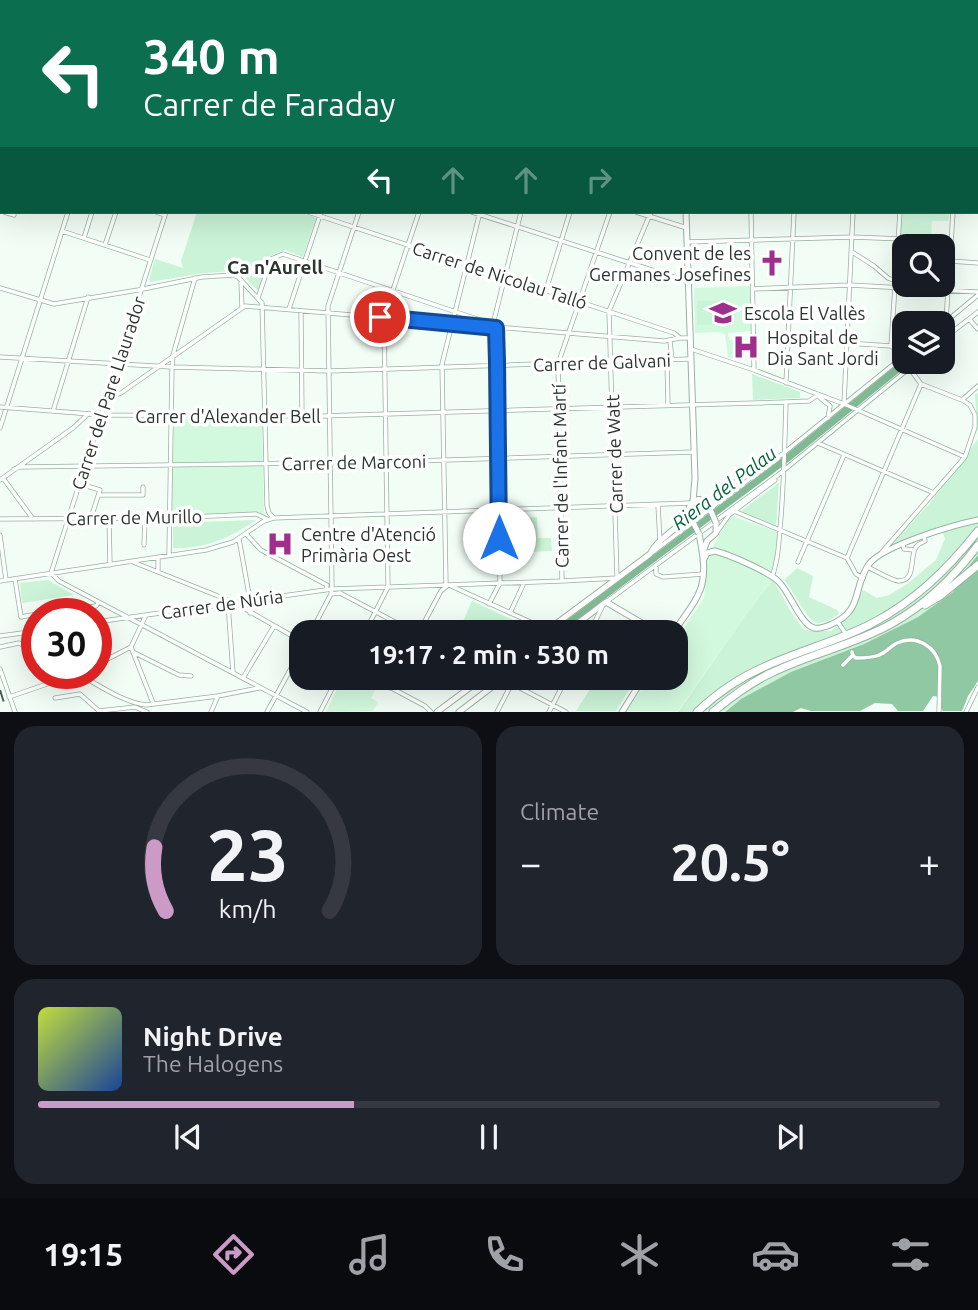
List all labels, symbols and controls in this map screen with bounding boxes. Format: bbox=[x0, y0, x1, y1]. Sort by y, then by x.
icon: left bbox=[28, 28, 119, 119]
text: 340 m bbox=[143, 28, 280, 83]
text: Carrer de Faraday bbox=[143, 86, 395, 122]
icon: left bbox=[361, 161, 399, 199]
icon: ahead bbox=[434, 161, 472, 199]
icon: ahead bbox=[507, 161, 545, 199]
icon: right bbox=[580, 161, 618, 199]
map controls bbox=[892, 234, 955, 374]
button: search bbox=[892, 234, 955, 297]
street label: Carrer de Nicolau Talló bbox=[410, 237, 590, 313]
place label: Convent de les Germanes Josefines bbox=[589, 243, 751, 284]
church icon: Convent de les Germanes Josefines bbox=[757, 248, 787, 278]
district label: Ca n'Aurell bbox=[227, 256, 323, 278]
pin bbox=[350, 287, 410, 347]
street label: Carrer del Pare Llaurador bbox=[67, 294, 149, 492]
icon: arrive bbox=[361, 298, 399, 336]
school or university icon: Escola El Vallès bbox=[708, 298, 738, 328]
place label: Escola El Vallès bbox=[744, 303, 866, 323]
button: layers bbox=[892, 311, 955, 374]
place label: Hospital de Dia Sant Jordi bbox=[767, 327, 879, 368]
hospital icon: Hospital de Dia Sant Jordi bbox=[731, 332, 761, 362]
street label: Carrer de Galvani bbox=[533, 350, 671, 374]
street label: Carrer de l'Infant Martí bbox=[548, 383, 572, 568]
street label: Carrer de Watt bbox=[602, 394, 626, 514]
street label: Carrer d'Alexander Bell bbox=[135, 406, 321, 426]
water label: Riera del Palau bbox=[668, 442, 780, 534]
street label: Carrer de Marconi bbox=[282, 451, 426, 473]
position arrow bbox=[462, 501, 536, 575]
street label: Carrer de Murillo bbox=[66, 506, 202, 528]
place label: Centre d'Atenció Primària Oest bbox=[301, 524, 436, 565]
hospital icon: Centre d'Atenció Primària Oest bbox=[265, 529, 295, 559]
street label: Carrer de Núria bbox=[160, 586, 284, 622]
speed limit sign: 30 bbox=[21, 598, 112, 689]
text: 19:17 · 2 min · 530 m bbox=[368, 640, 609, 669]
text: Climate bbox=[520, 799, 599, 824]
text: 23 bbox=[207, 814, 289, 896]
text: 20.5° bbox=[670, 833, 790, 891]
text: − bbox=[520, 842, 541, 884]
text: + bbox=[919, 842, 940, 884]
text: km/h bbox=[219, 895, 277, 923]
text: Night Drive bbox=[143, 1022, 283, 1051]
text: The Halogens bbox=[143, 1051, 283, 1076]
icon: previous bbox=[169, 1118, 207, 1156]
icon: pause bbox=[470, 1118, 508, 1156]
icon: next bbox=[771, 1118, 809, 1156]
icon: directions bbox=[209, 1230, 258, 1279]
icon: music bbox=[345, 1230, 394, 1279]
icon: phone bbox=[480, 1230, 529, 1279]
icon: climate bbox=[615, 1230, 664, 1279]
icon: car bbox=[751, 1230, 800, 1279]
icon: filters bbox=[886, 1230, 935, 1279]
text: 19:15 bbox=[43, 1236, 123, 1272]

